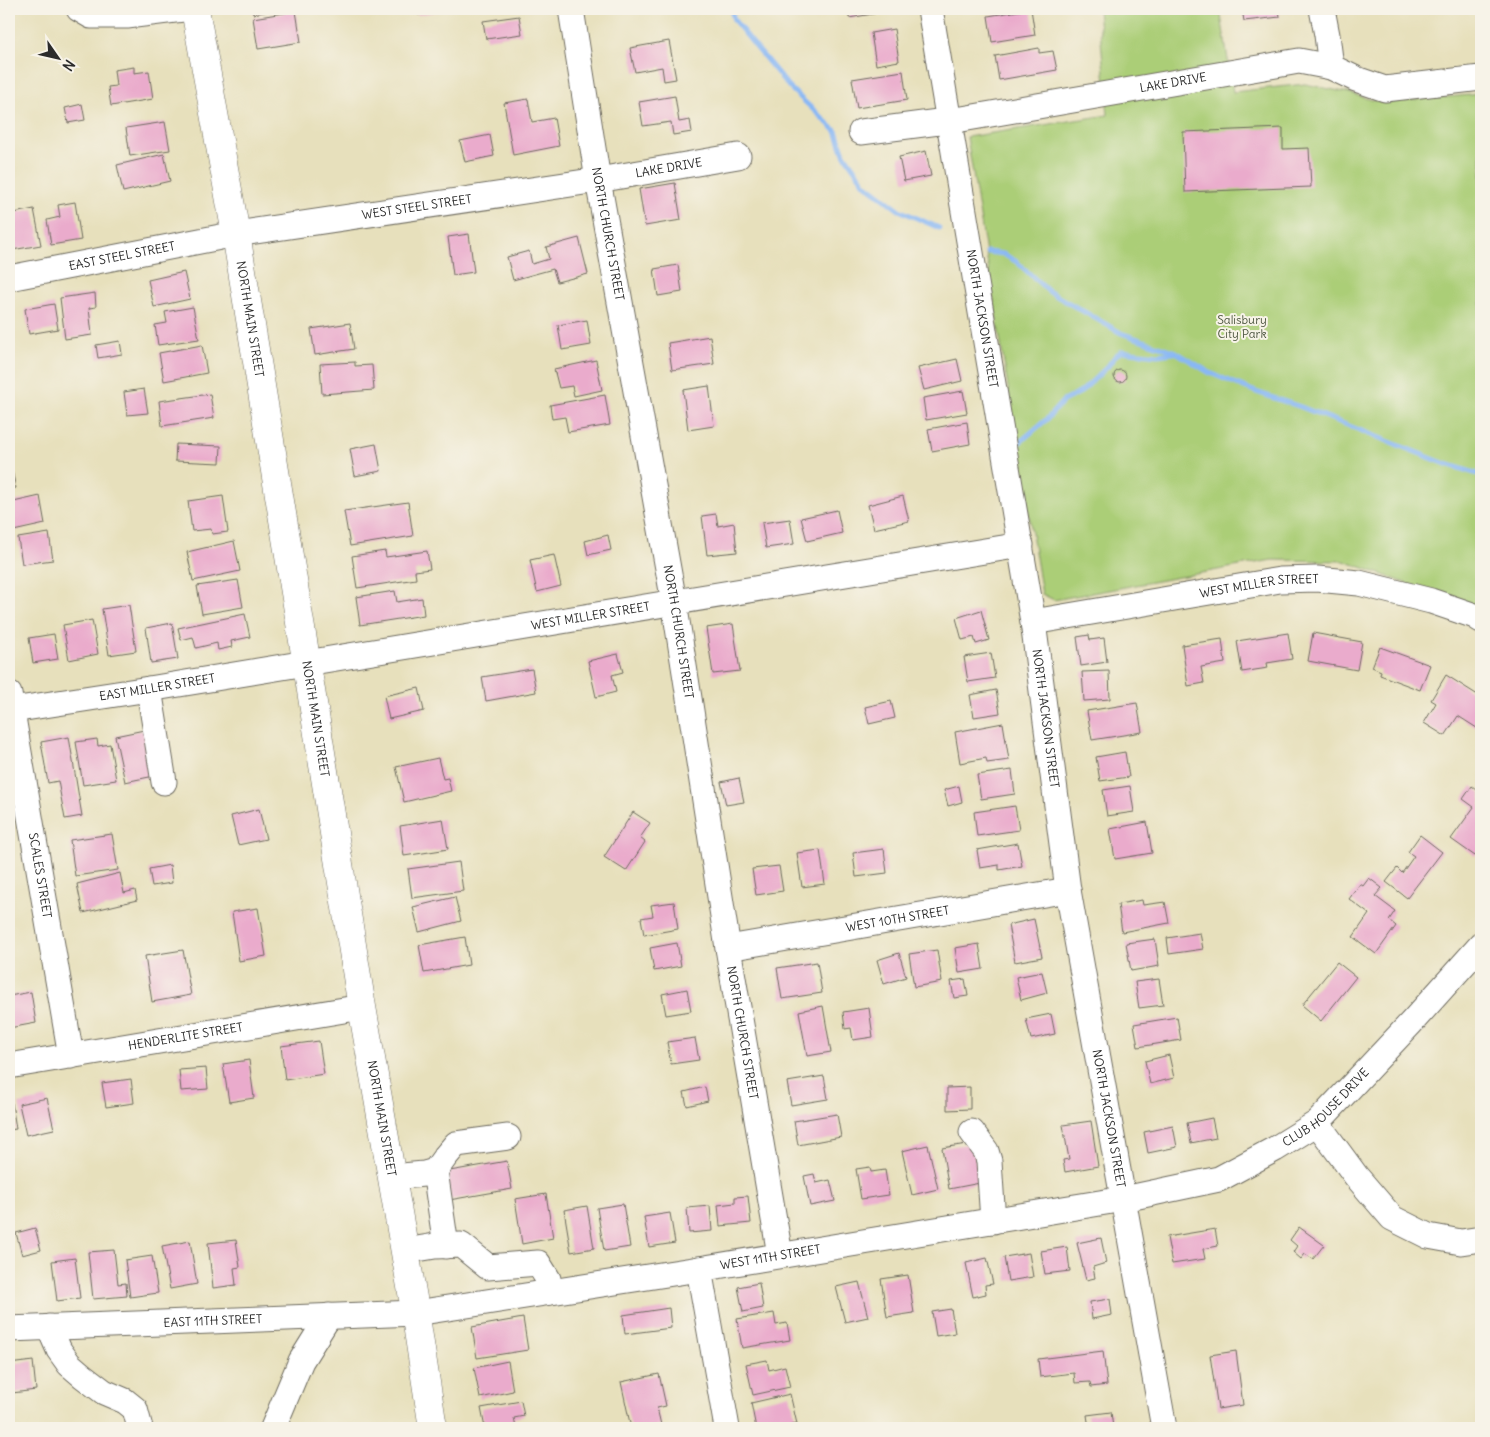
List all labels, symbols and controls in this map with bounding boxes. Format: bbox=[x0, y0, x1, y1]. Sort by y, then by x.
north arrow bbox=[32, 32, 82, 82]
text: N bbox=[59, 56, 79, 74]
street label: LAKE DRIVE bbox=[1138, 69, 1208, 95]
street label: LAKE DRIVE bbox=[634, 154, 703, 180]
street label: NORTH CHURCH STREET bbox=[589, 166, 628, 302]
street label: WEST STEEL STREET bbox=[361, 191, 473, 222]
street label: EAST STEEL STREET bbox=[67, 238, 176, 273]
street label: NORTH JACKSON STREET bbox=[964, 248, 1002, 389]
street label: NORTH MAIN STREET bbox=[234, 260, 267, 378]
park label: Salisbury City Park bbox=[1217, 312, 1267, 341]
street label: NORTH CHURCH STREET bbox=[660, 564, 697, 700]
street label: WEST MILLER STREET bbox=[1198, 571, 1319, 601]
street label: WEST MILLER STREET bbox=[530, 598, 651, 633]
street label: NORTH JACKSON STREET bbox=[1030, 648, 1063, 789]
street label: NORTH MAIN STREET bbox=[299, 660, 333, 778]
street label: EAST MILLER STREET bbox=[98, 670, 216, 704]
street label: SCALES STREET bbox=[26, 831, 55, 919]
street label: WEST 10TH STREET bbox=[845, 902, 950, 935]
street label: NORTH CHURCH STREET bbox=[724, 965, 762, 1100]
street label: HENDERLITE STREET bbox=[127, 1019, 244, 1053]
street label: NORTH JACKSON STREET bbox=[1090, 1048, 1129, 1189]
street label: NORTH MAIN STREET bbox=[364, 1059, 400, 1177]
street label: CLUB HOUSE DRIVE bbox=[1279, 1065, 1372, 1150]
street label: WEST 11TH STREET bbox=[719, 1241, 822, 1272]
street label: EAST 11TH STREET bbox=[163, 1311, 263, 1330]

